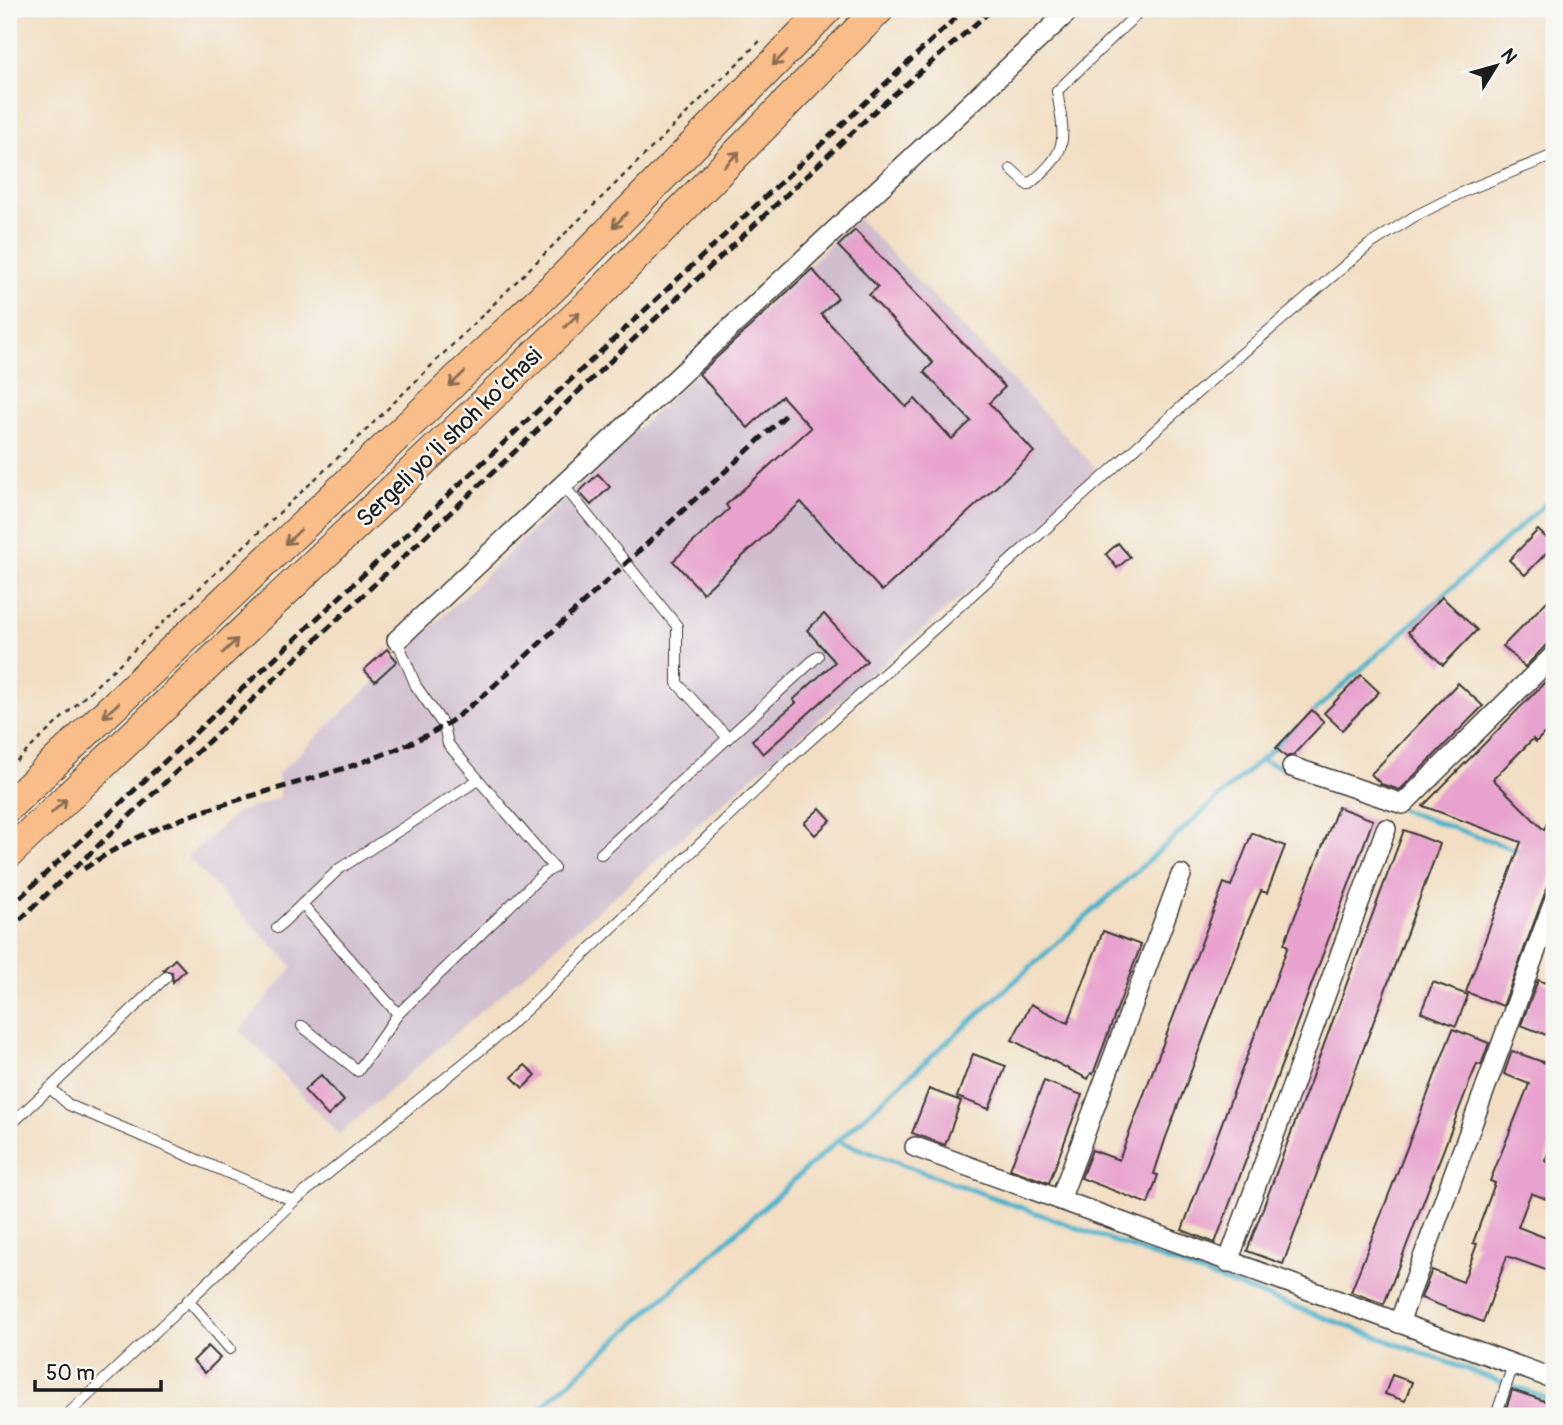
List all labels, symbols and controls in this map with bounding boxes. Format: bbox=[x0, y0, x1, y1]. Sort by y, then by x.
north arrow bbox=[1462, 32, 1532, 102]
text: N bbox=[1495, 44, 1522, 69]
one-way arrow bbox=[771, 49, 788, 66]
one-way arrow bbox=[724, 150, 741, 167]
one-way arrow bbox=[611, 211, 628, 228]
one-way arrow bbox=[563, 311, 580, 328]
street label: Sergeli yo‘li shoh ko‘chasi bbox=[350, 341, 548, 534]
one-way arrow bbox=[449, 371, 466, 388]
one-way arrow bbox=[285, 528, 302, 545]
one-way arrow bbox=[221, 637, 238, 654]
one-way arrow bbox=[103, 702, 120, 719]
one-way arrow bbox=[50, 798, 68, 814]
scale bar bbox=[35, 1348, 161, 1392]
text: 50 m bbox=[46, 1360, 95, 1387]

